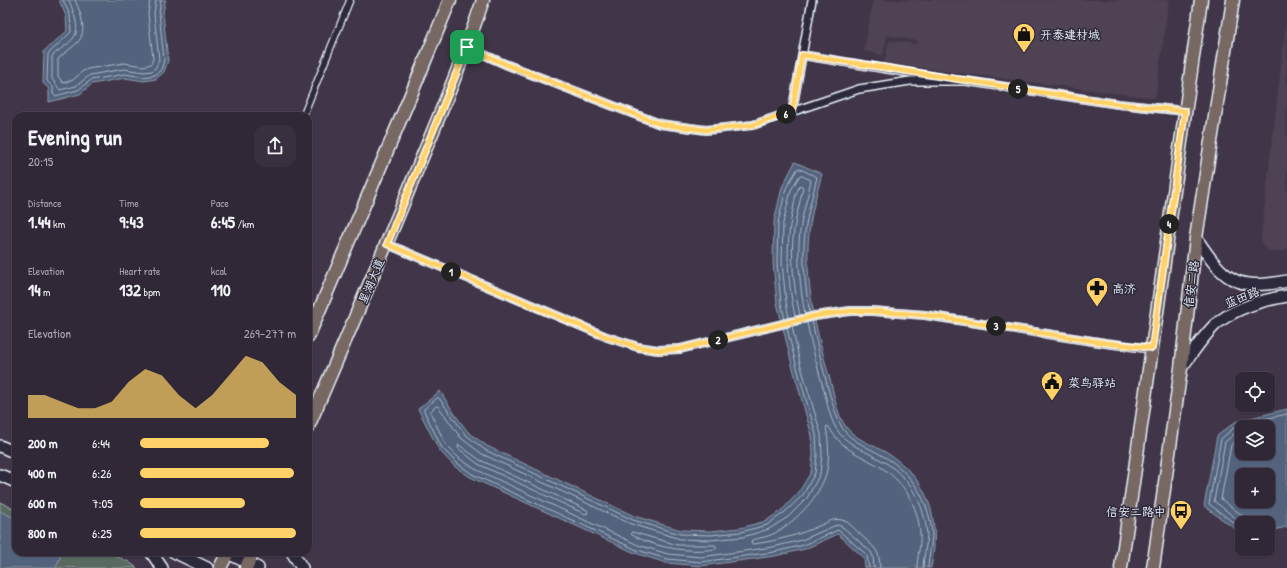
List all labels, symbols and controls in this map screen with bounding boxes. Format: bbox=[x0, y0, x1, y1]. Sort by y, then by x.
shop icon: 开泰建材城 bbox=[1011, 21, 1037, 54]
place label: 开泰建材城 bbox=[1040, 26, 1100, 43]
pin bbox=[450, 30, 484, 64]
icon: arrive bbox=[456, 36, 478, 58]
pin: 5 bbox=[1008, 79, 1028, 99]
text: 5 bbox=[1016, 82, 1020, 96]
pin: 6 bbox=[776, 104, 796, 124]
text: 6 bbox=[784, 107, 788, 121]
text: Evening run bbox=[28, 122, 122, 152]
button: share bbox=[254, 125, 296, 167]
text: 20:15 bbox=[28, 152, 53, 170]
text: Distance bbox=[28, 196, 62, 210]
text: Time bbox=[119, 196, 139, 210]
text: Pace bbox=[211, 196, 229, 210]
text: 1.44 bbox=[28, 210, 51, 233]
text: 9:43 bbox=[119, 210, 144, 233]
text: 6:45 bbox=[211, 210, 235, 233]
pin: 4 bbox=[1159, 214, 1179, 234]
text: km bbox=[51, 217, 65, 231]
text: /km bbox=[235, 217, 254, 231]
text: 4 bbox=[1167, 217, 1171, 231]
street label: 星湖大道 bbox=[354, 256, 388, 306]
street label: 信安二路 bbox=[1180, 259, 1202, 309]
pin: 1 bbox=[441, 262, 461, 282]
text: Elevation bbox=[28, 264, 65, 278]
text: Heart rate bbox=[119, 264, 160, 278]
text: kcal bbox=[211, 264, 227, 278]
text: 1 bbox=[449, 265, 453, 279]
pharmacy icon: 高济 bbox=[1084, 275, 1110, 308]
text: 14 bbox=[28, 278, 41, 301]
text: 132 bbox=[119, 278, 141, 301]
text: 110 bbox=[211, 278, 231, 301]
place label: 高济 bbox=[1112, 280, 1136, 297]
street label: 蓝田路 bbox=[1222, 282, 1262, 312]
text: m bbox=[41, 285, 51, 299]
text: bpm bbox=[141, 285, 160, 299]
pin: 3 bbox=[986, 316, 1006, 336]
text: 3 bbox=[994, 319, 998, 333]
text: Elevation bbox=[28, 324, 71, 342]
text: 269–277 m bbox=[244, 324, 296, 342]
pin: 2 bbox=[708, 330, 728, 350]
text: 2 bbox=[715, 333, 721, 347]
public building icon: 菜鸟驿站 bbox=[1039, 369, 1065, 402]
map controls bbox=[1235, 372, 1275, 556]
button: locate bbox=[1235, 372, 1275, 412]
place label: 菜鸟驿站 bbox=[1068, 374, 1116, 391]
button: layers bbox=[1235, 420, 1275, 460]
text: 200 m bbox=[28, 434, 58, 452]
text: 6:44 bbox=[92, 434, 110, 452]
text: 400 m bbox=[28, 464, 56, 482]
text: 6:26 bbox=[92, 464, 111, 482]
button: + bbox=[1235, 468, 1275, 508]
text: 600 m bbox=[28, 494, 57, 512]
text: 7:05 bbox=[92, 494, 113, 512]
bus stop icon: 信安二路中 bbox=[1168, 498, 1194, 531]
place label: 信安二路中 bbox=[1106, 503, 1166, 520]
button: − bbox=[1235, 516, 1275, 556]
text: 800 m bbox=[28, 524, 57, 542]
text: 6:25 bbox=[92, 524, 112, 542]

